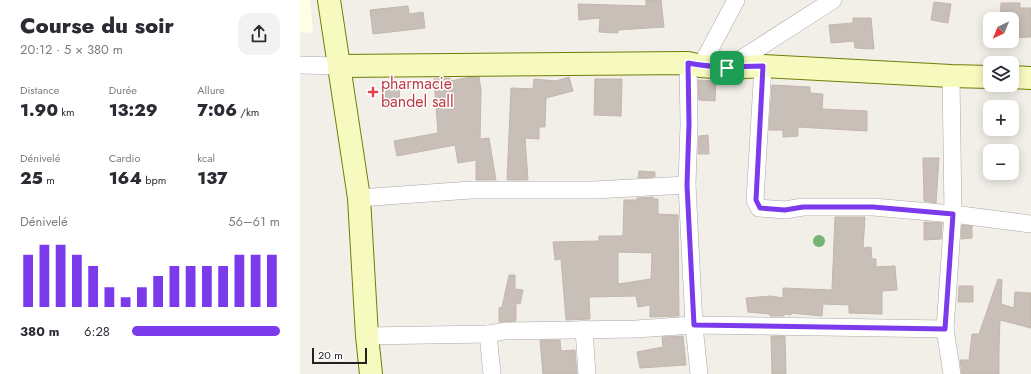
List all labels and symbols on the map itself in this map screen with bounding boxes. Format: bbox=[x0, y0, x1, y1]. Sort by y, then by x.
north arrow bbox=[983, 12, 1019, 48]
pin bbox=[710, 51, 744, 85]
place label: pharmacie bandel sall bbox=[381, 72, 454, 113]
marker: pharmacie bandel sall bbox=[368, 87, 378, 97]
scale bar bbox=[312, 346, 367, 365]

